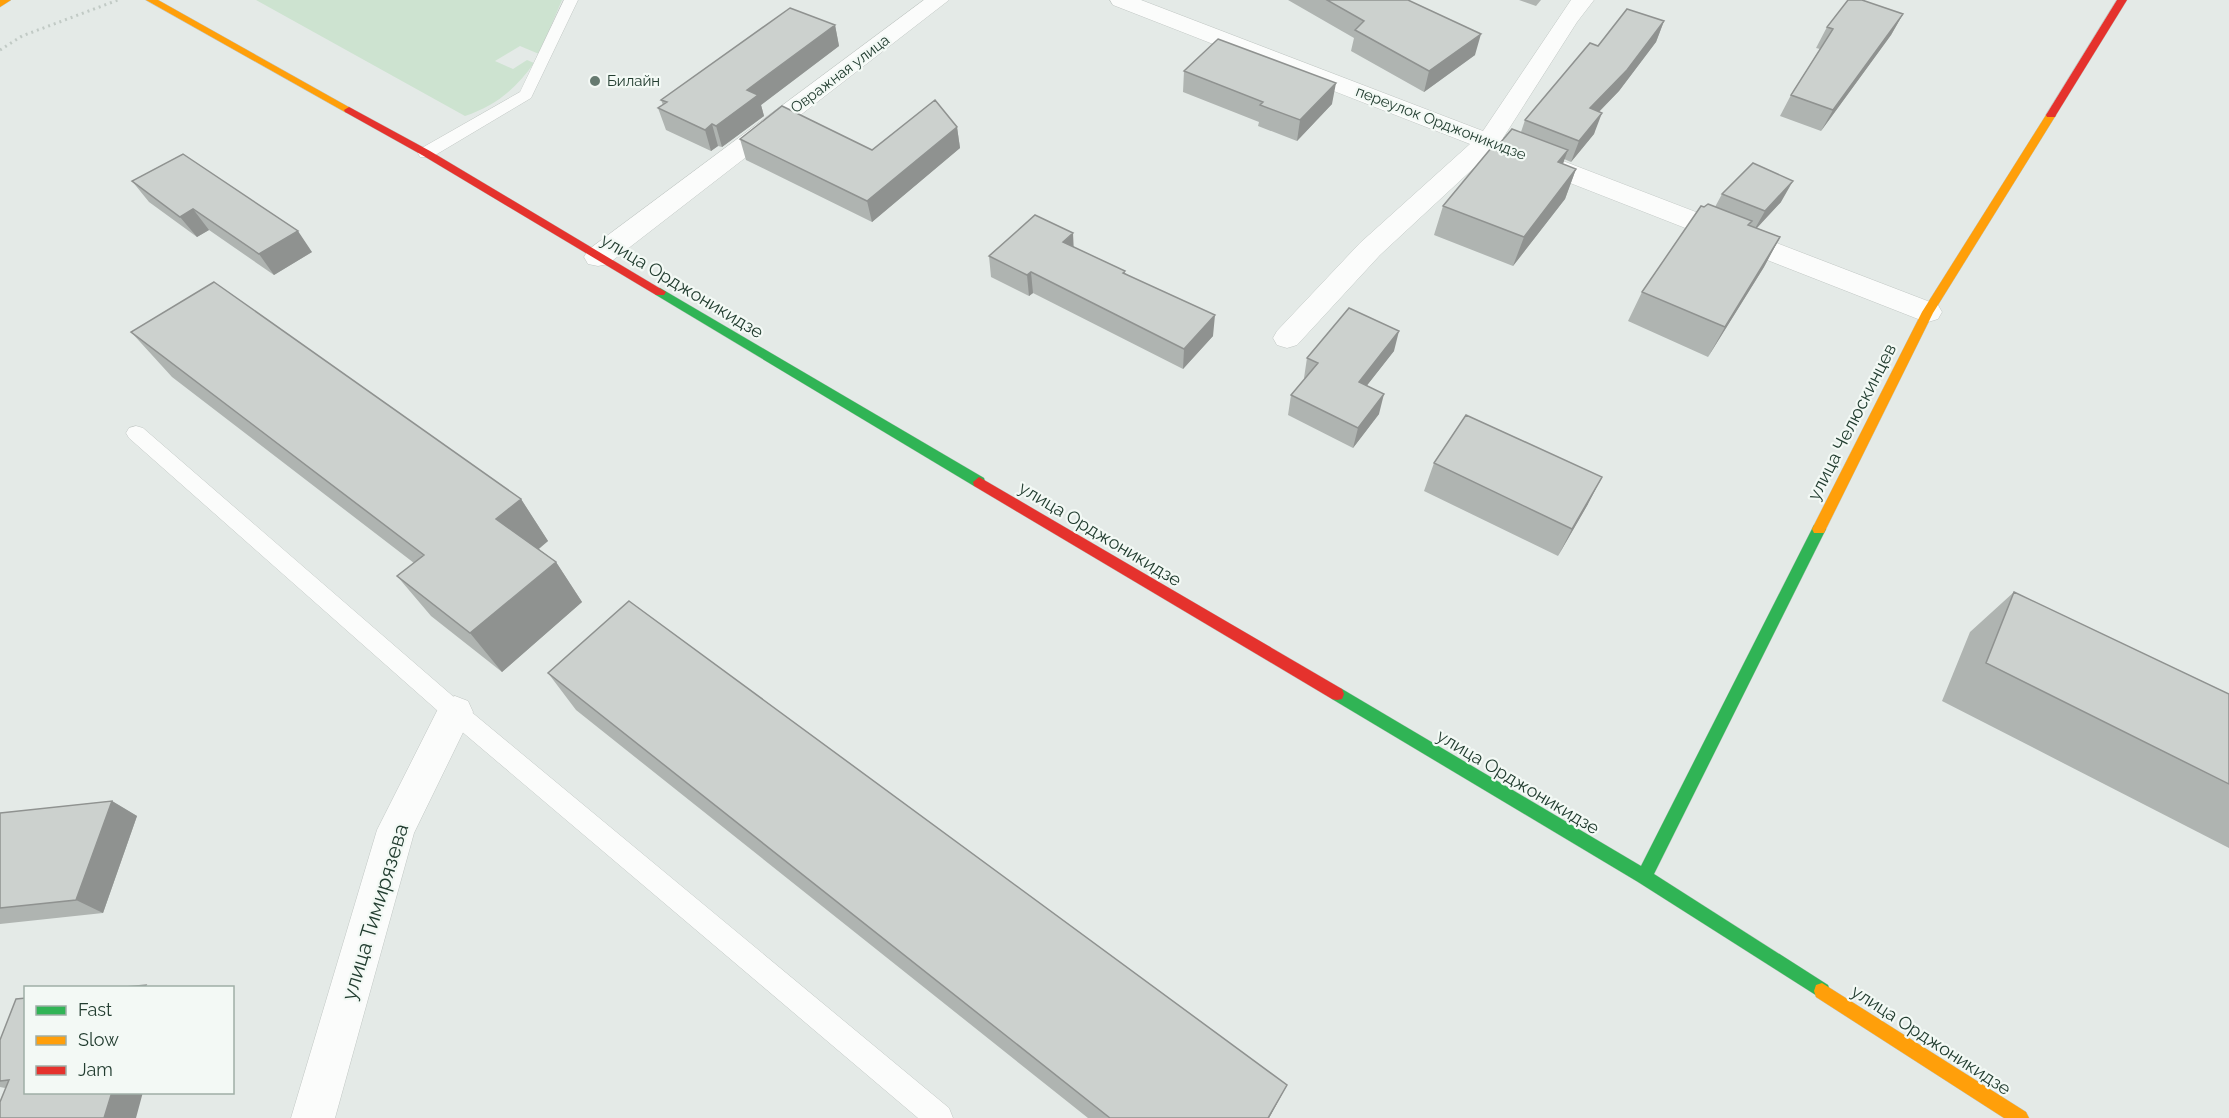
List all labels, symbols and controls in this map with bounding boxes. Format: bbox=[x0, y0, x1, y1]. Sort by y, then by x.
street label: Овражная улица bbox=[787, 31, 893, 117]
place label: Билайн bbox=[607, 72, 660, 90]
marker: Билайн bbox=[588, 74, 602, 88]
street label: переулок Орджоникидзе bbox=[1353, 82, 1529, 164]
street label: улица Орджоникидзе bbox=[597, 229, 768, 343]
street label: улица Челюскинцев bbox=[1803, 340, 1900, 504]
street label: улица Орджоникидзе bbox=[1015, 477, 1186, 591]
street label: улица Орджоникидзе bbox=[1433, 725, 1604, 839]
street label: улица Тимирязева bbox=[336, 821, 413, 1003]
street label: улица Орджоникидзе bbox=[1848, 980, 2015, 1099]
legend bbox=[24, 986, 234, 1094]
text: Fast bbox=[78, 999, 112, 1020]
text: Slow bbox=[78, 1029, 119, 1050]
text: Jam bbox=[78, 1059, 113, 1080]

